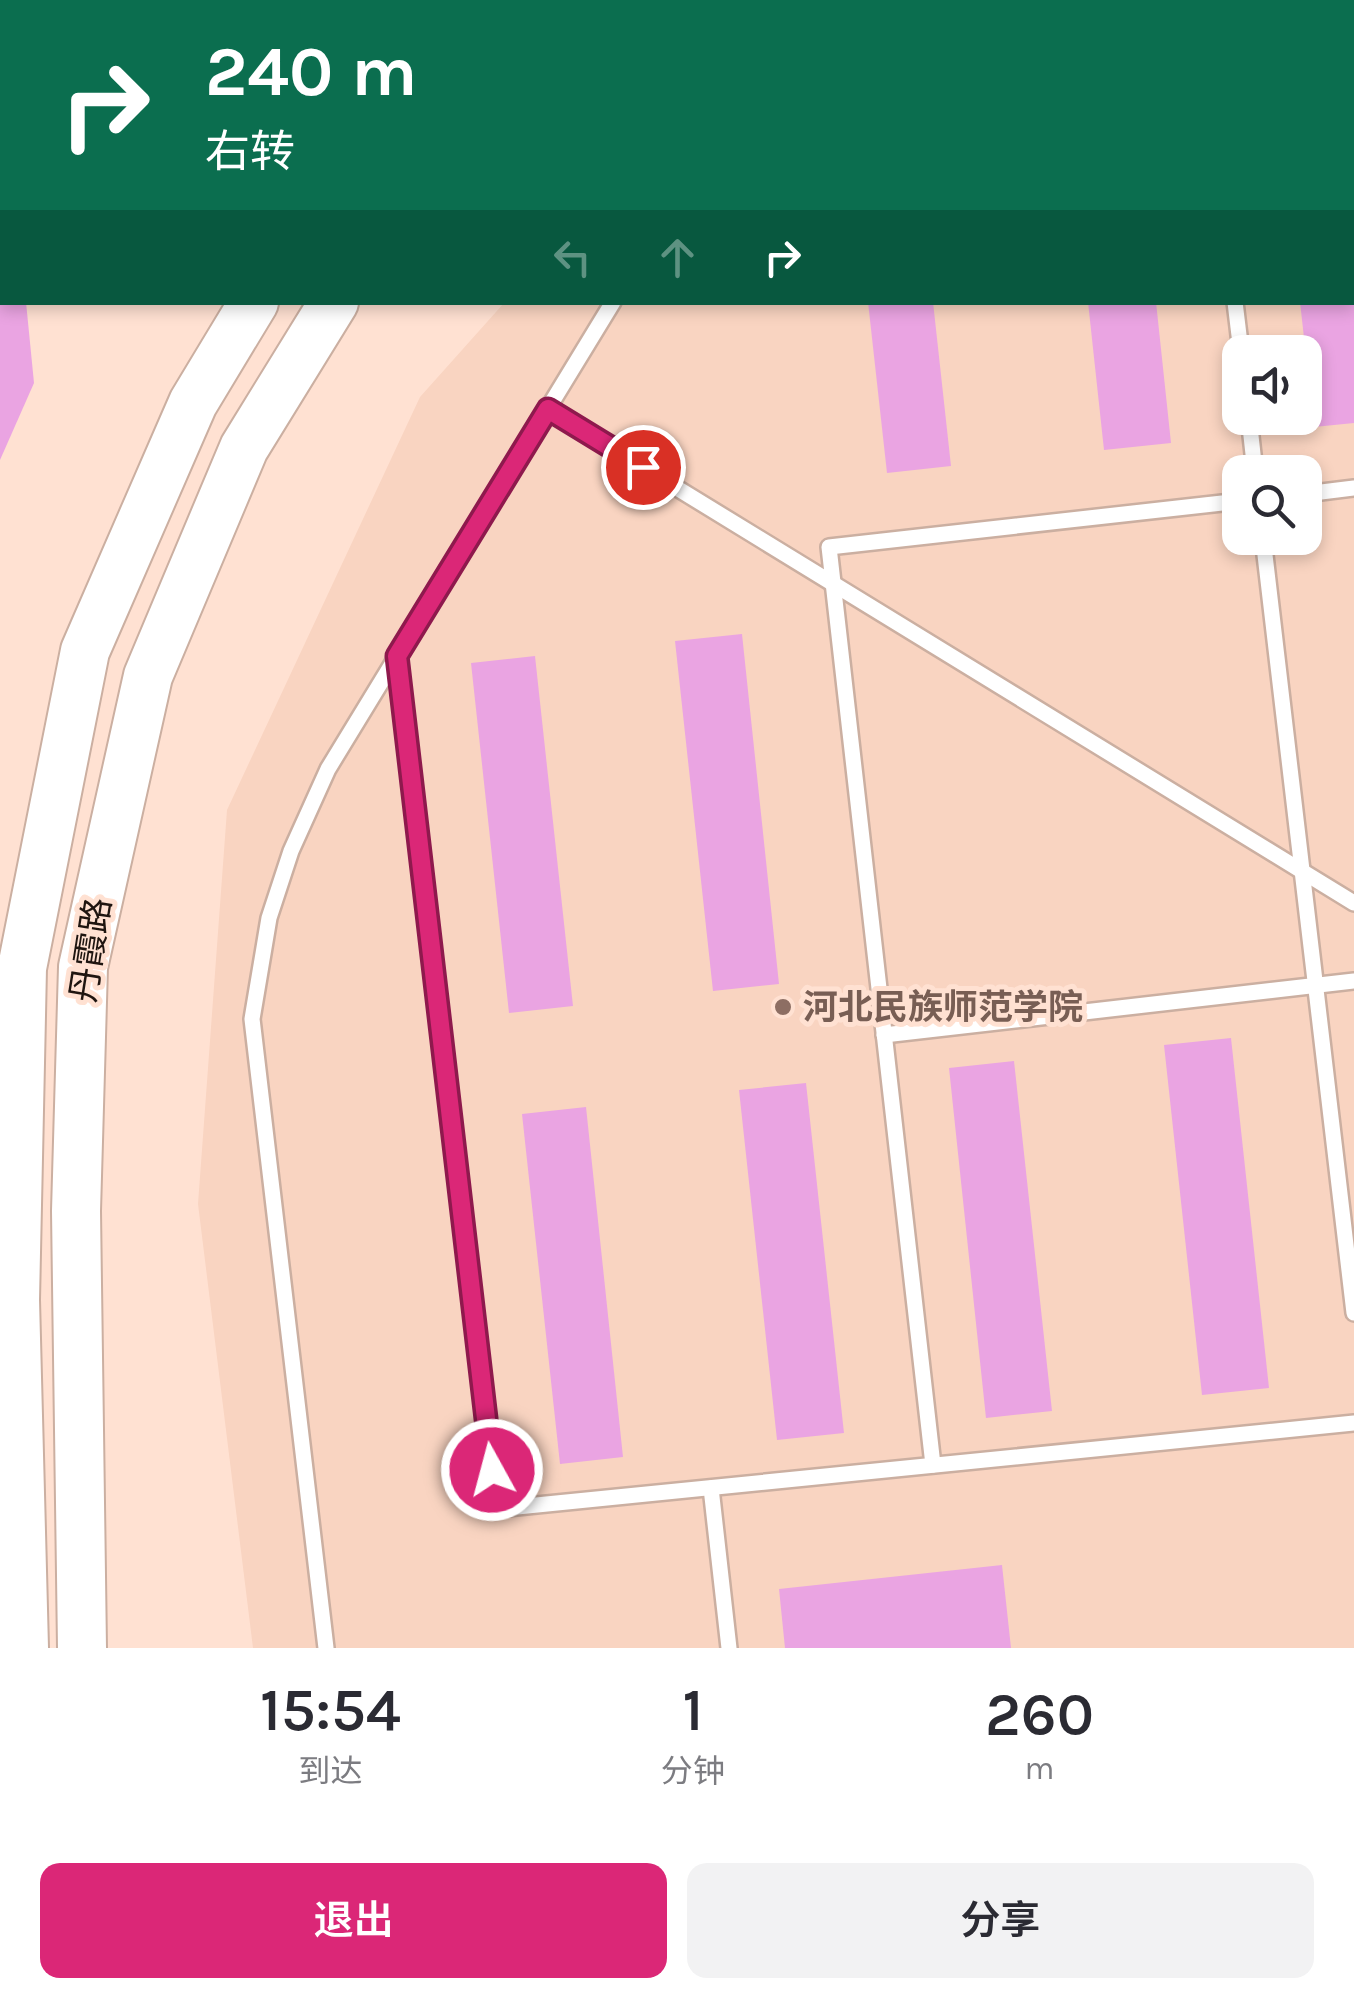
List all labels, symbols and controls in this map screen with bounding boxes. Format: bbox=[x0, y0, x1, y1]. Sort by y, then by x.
text: 240 m bbox=[205, 31, 417, 113]
icon: right bbox=[40, 40, 170, 170]
text: 右转 bbox=[205, 126, 295, 178]
icon: left bbox=[545, 230, 600, 285]
icon: ahead bbox=[650, 230, 705, 285]
icon: right bbox=[755, 230, 810, 285]
map controls bbox=[1222, 335, 1322, 555]
button: sound bbox=[1222, 335, 1322, 435]
pin bbox=[601, 425, 686, 510]
icon: arrive bbox=[616, 440, 671, 495]
button: search bbox=[1222, 455, 1322, 555]
street label: 丹霞路 bbox=[63, 895, 119, 1005]
place label: 河北民族师范学院 bbox=[803, 987, 1083, 1028]
marker: 河北民族师范学院 bbox=[772, 996, 794, 1018]
position arrow bbox=[440, 1418, 544, 1522]
text: 15:54 bbox=[260, 1675, 401, 1745]
text: 1 bbox=[682, 1675, 703, 1745]
text: 260 bbox=[985, 1680, 1094, 1750]
text: m bbox=[1024, 1750, 1054, 1787]
text: 到达 bbox=[298, 1753, 362, 1790]
text: 分钟 bbox=[661, 1753, 725, 1790]
button: 退出 bbox=[40, 1863, 667, 1978]
button: 分享 bbox=[687, 1863, 1314, 1978]

